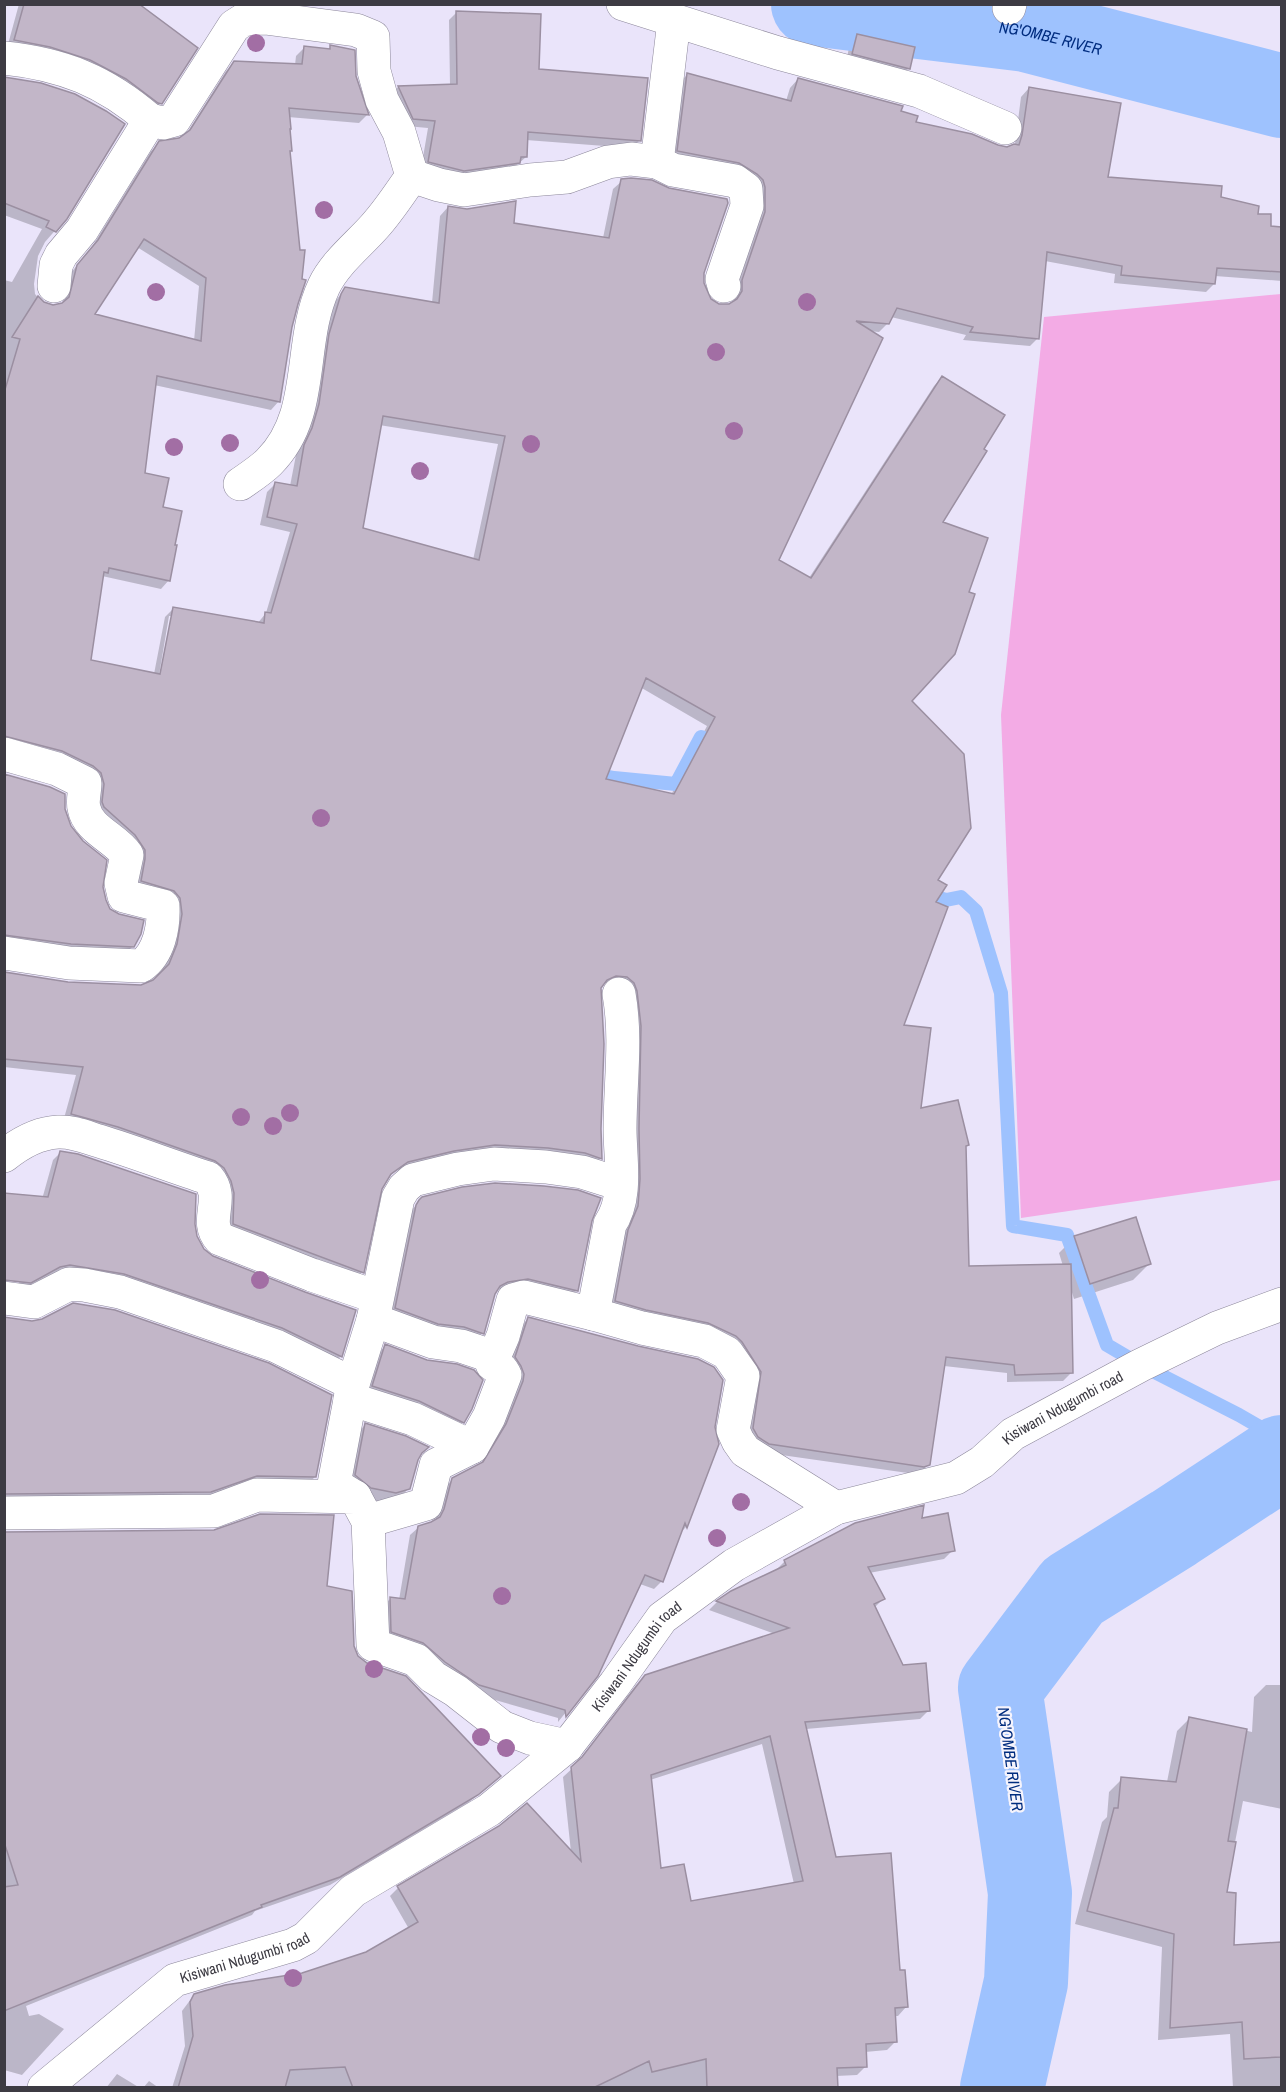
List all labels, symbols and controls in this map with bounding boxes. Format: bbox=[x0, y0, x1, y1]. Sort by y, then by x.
water label: NG'OMBE RIVER bbox=[998, 16, 1105, 60]
street label: Kisiwani Ndugumbi road bbox=[997, 1366, 1127, 1449]
street label: Kisiwani Ndugumbi road bbox=[586, 1596, 686, 1716]
water label: NG'OMBE RIVER bbox=[993, 1706, 1029, 1813]
street label: Kisiwani Ndugumbi road bbox=[177, 1927, 313, 1988]

